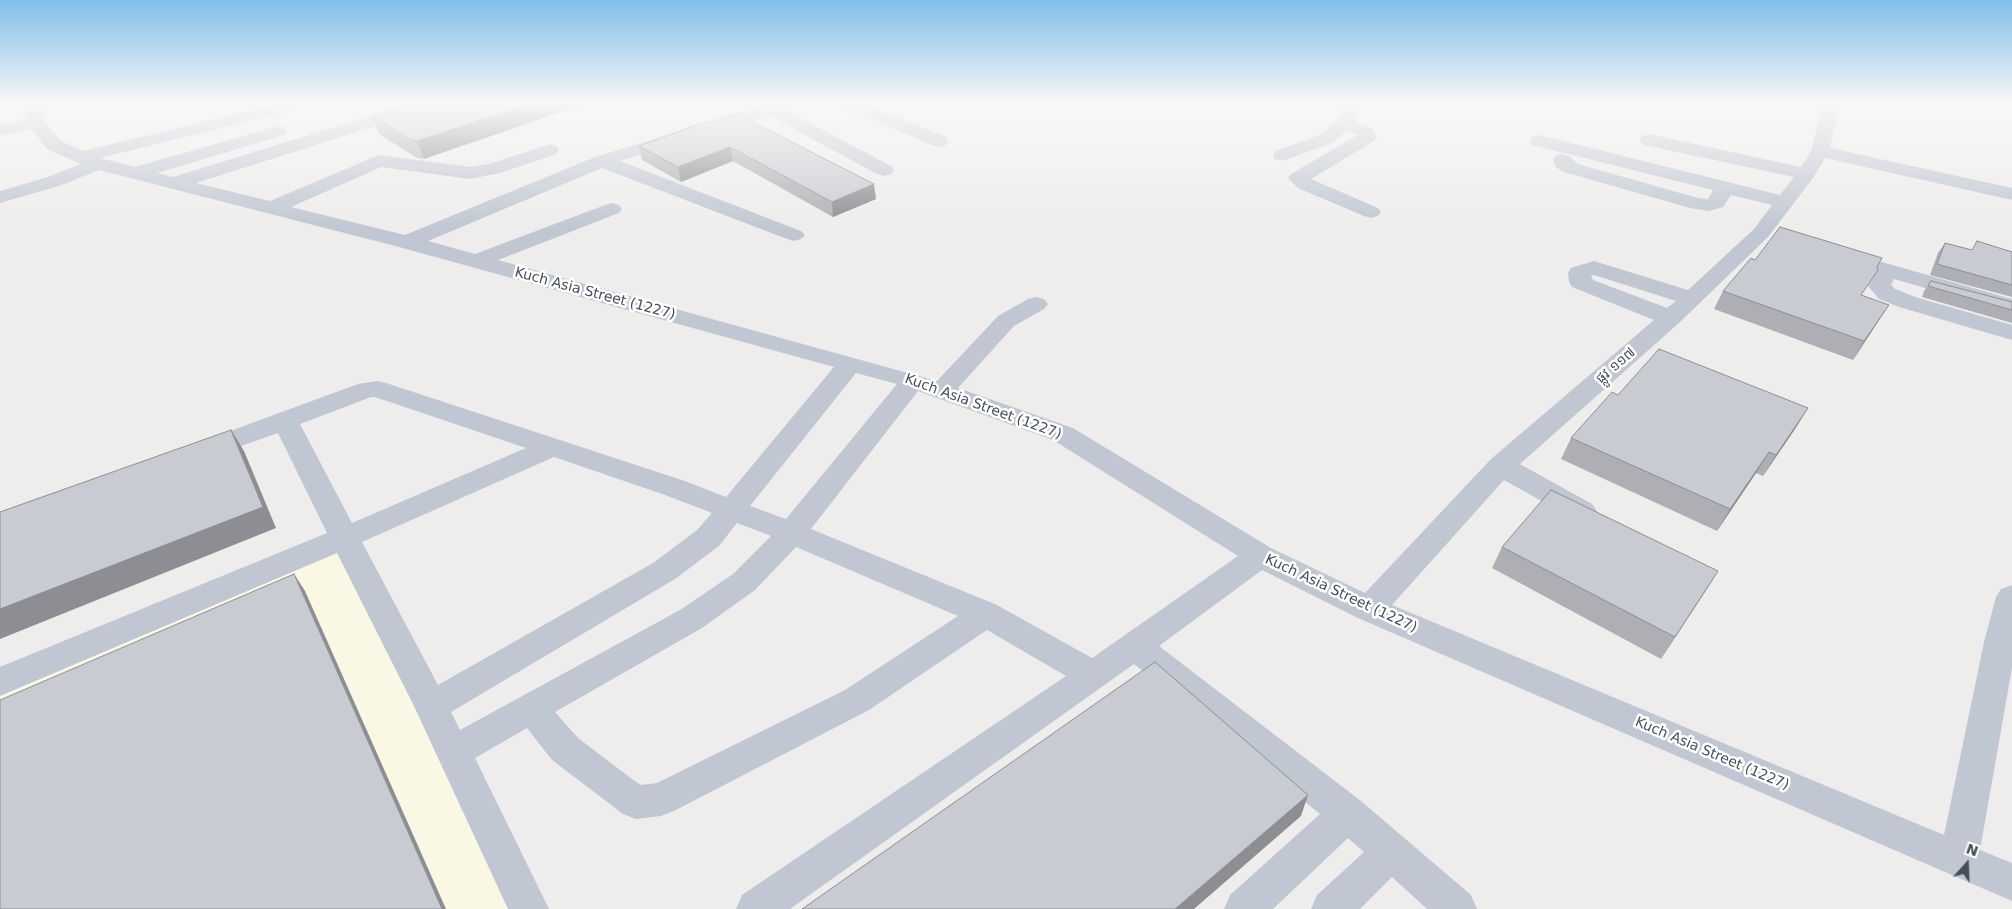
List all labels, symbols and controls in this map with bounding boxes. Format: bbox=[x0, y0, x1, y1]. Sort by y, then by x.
street label: Kuch Asia Street (1227) bbox=[513, 264, 677, 324]
street label: ផ្លូវ ១១៧ bbox=[1593, 344, 1639, 388]
street label: Kuch Asia Street (1227) bbox=[902, 371, 1064, 443]
street label: Kuch Asia Street (1227) bbox=[1262, 551, 1420, 637]
street label: Kuch Asia Street (1227) bbox=[1632, 714, 1792, 794]
north arrow bbox=[1942, 839, 1992, 889]
text: N bbox=[1964, 840, 1980, 859]

